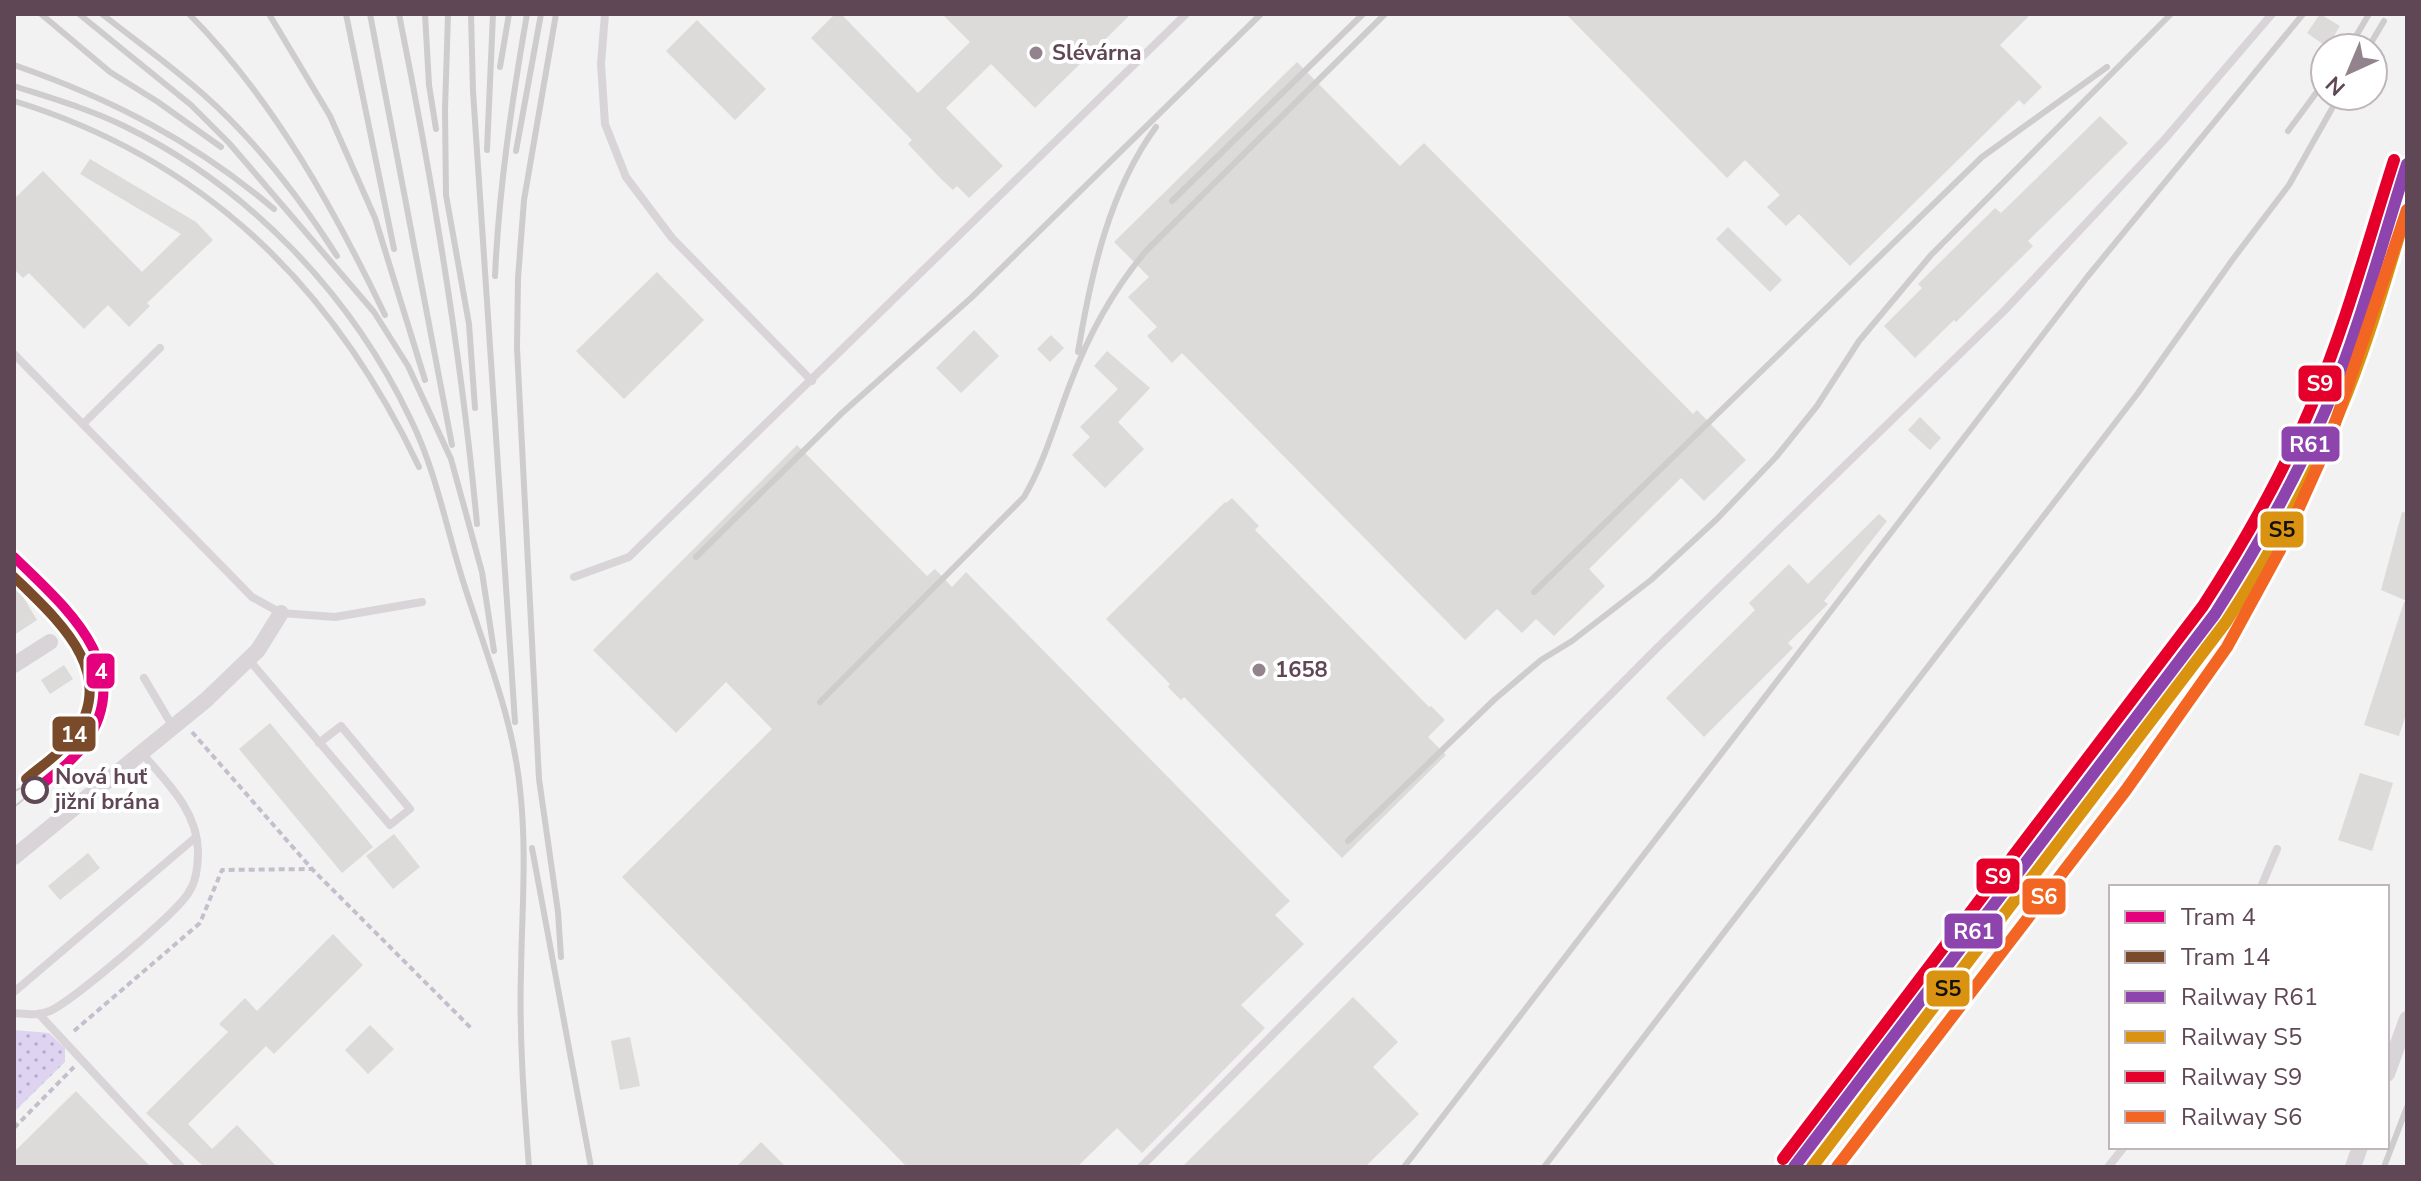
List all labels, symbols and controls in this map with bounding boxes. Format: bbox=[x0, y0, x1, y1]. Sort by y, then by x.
north arrow bbox=[2309, 32, 2389, 112]
place label: Slévárna bbox=[1052, 38, 1141, 68]
marker: Slévárna bbox=[1027, 44, 1045, 62]
text: N bbox=[2319, 69, 2352, 102]
line badge: S9 bbox=[2297, 364, 2343, 403]
text: S9 bbox=[2306, 369, 2334, 399]
line badge: R61 bbox=[2280, 425, 2341, 463]
text: R61 bbox=[2289, 430, 2331, 460]
line badge: S5 bbox=[2259, 510, 2305, 549]
text: S5 bbox=[2268, 515, 2296, 545]
line badge: 4 bbox=[85, 652, 116, 690]
place label: 1658 bbox=[1275, 655, 1328, 685]
text: 4 bbox=[94, 657, 108, 687]
marker: 1658 bbox=[1250, 661, 1268, 679]
line badge: 14 bbox=[51, 715, 97, 753]
text: 14 bbox=[61, 720, 87, 750]
place label: Nová huť jižní brána bbox=[53, 762, 160, 817]
marker: Nová huť jižní brána bbox=[22, 777, 48, 803]
line badge: S9 bbox=[1975, 857, 2021, 895]
text: S9 bbox=[1984, 862, 2012, 892]
line badge: S6 bbox=[2021, 877, 2067, 916]
text: S6 bbox=[2030, 882, 2058, 912]
legend bbox=[2109, 885, 2389, 1149]
text: Tram 4 bbox=[2181, 901, 2256, 933]
line badge: R61 bbox=[1943, 912, 2004, 950]
text: R61 bbox=[1953, 917, 1995, 947]
text: Tram 14 bbox=[2181, 941, 2270, 973]
line badge: S5 bbox=[1925, 969, 1971, 1008]
text: S5 bbox=[1934, 974, 1962, 1004]
text: Railway R61 bbox=[2181, 981, 2318, 1013]
text: Railway S5 bbox=[2181, 1021, 2302, 1053]
text: Railway S9 bbox=[2181, 1061, 2302, 1093]
text: Railway S6 bbox=[2181, 1101, 2302, 1133]

